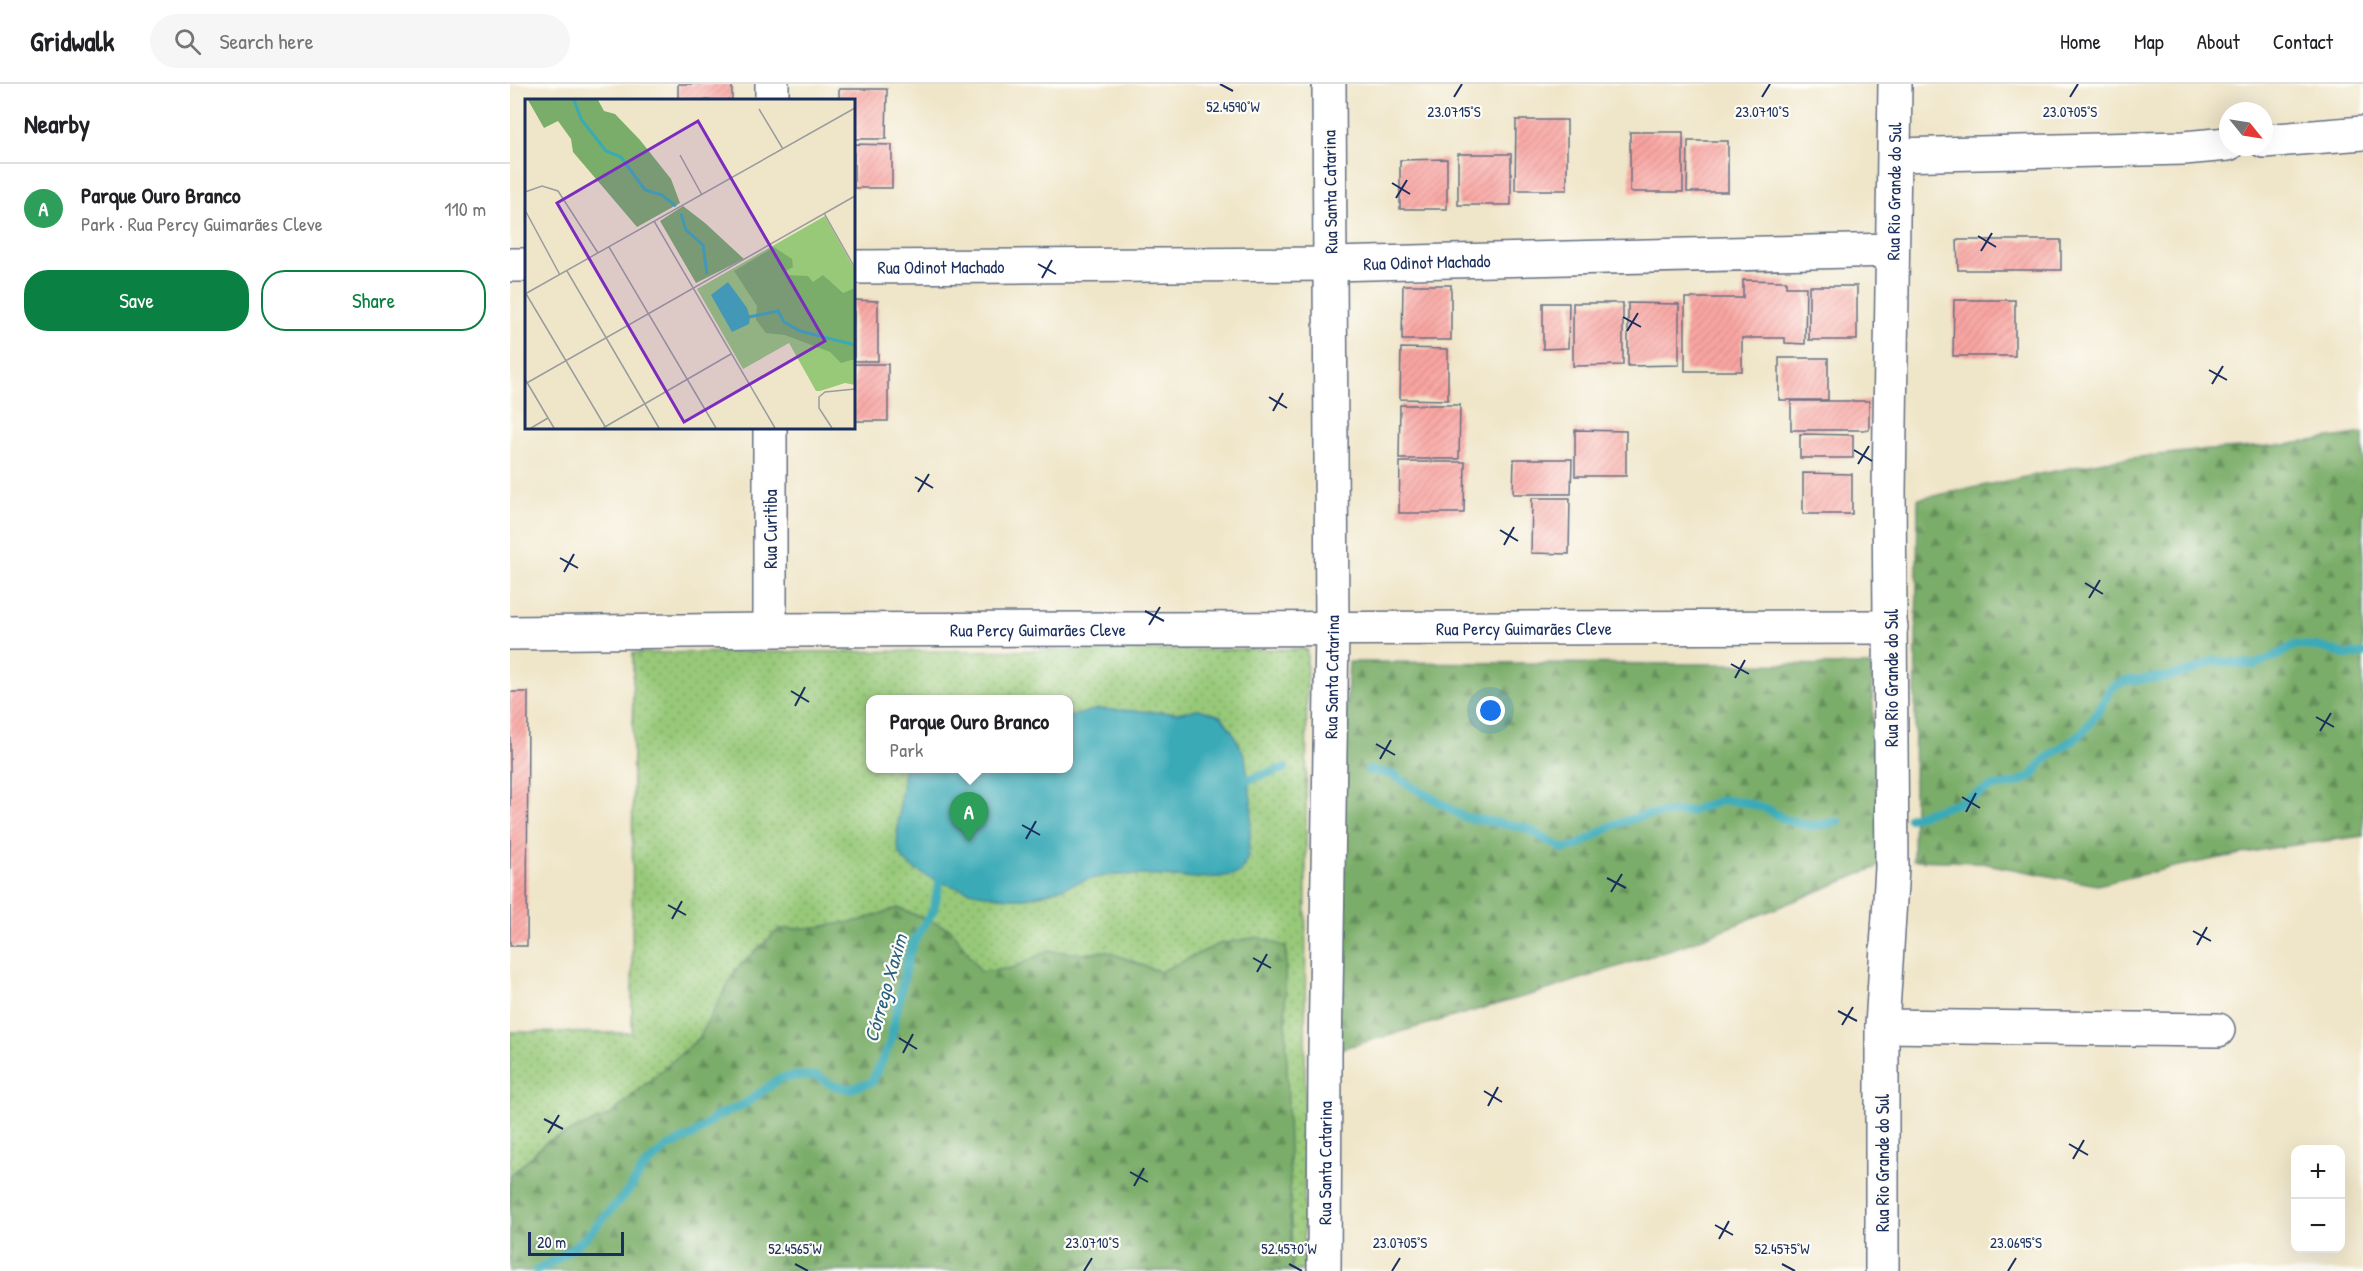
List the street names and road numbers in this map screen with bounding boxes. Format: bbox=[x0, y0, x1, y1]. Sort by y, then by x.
street label: Rua Rio Grande do Sul bbox=[1880, 122, 1907, 261]
street label: Rua Santa Catarina bbox=[1316, 130, 1344, 254]
street label: Rua Odinot Machado bbox=[1363, 248, 1491, 276]
street label: Rua Odinot Machado bbox=[877, 254, 1005, 279]
street label: Rua Curitiba bbox=[758, 489, 783, 569]
street label: Rua Rio Grande do Sul bbox=[1879, 609, 1904, 747]
street label: Rua Santa Catarina bbox=[1318, 615, 1345, 739]
street label: Rua Percy Guimarães Cleve bbox=[1436, 615, 1612, 641]
street label: Rua Percy Guimarães Cleve bbox=[950, 617, 1126, 642]
street label: Rua Rio Grande do Sul bbox=[1870, 1094, 1895, 1232]
street label: Rua Santa Catarina bbox=[1312, 1101, 1337, 1225]

